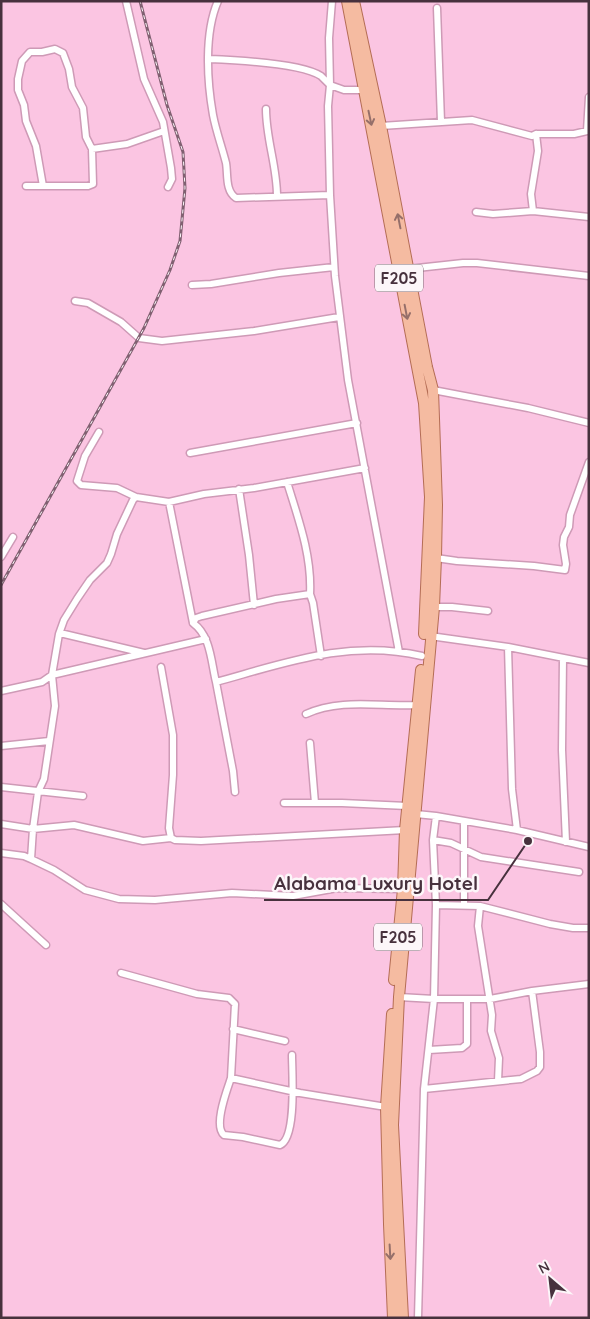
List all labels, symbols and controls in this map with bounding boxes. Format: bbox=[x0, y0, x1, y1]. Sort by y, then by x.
one-way arrow bbox=[365, 109, 375, 125]
one-way arrow bbox=[394, 214, 403, 230]
road number: F205 bbox=[375, 264, 423, 292]
one-way arrow bbox=[402, 304, 411, 320]
callout: Alabama Luxury Hotel bbox=[264, 866, 488, 900]
text: Alabama Luxury Hotel bbox=[274, 871, 478, 895]
road number: F205 bbox=[374, 924, 422, 950]
one-way arrow bbox=[385, 1244, 394, 1260]
north arrow bbox=[525, 1254, 575, 1304]
text: N bbox=[535, 1257, 553, 1278]

